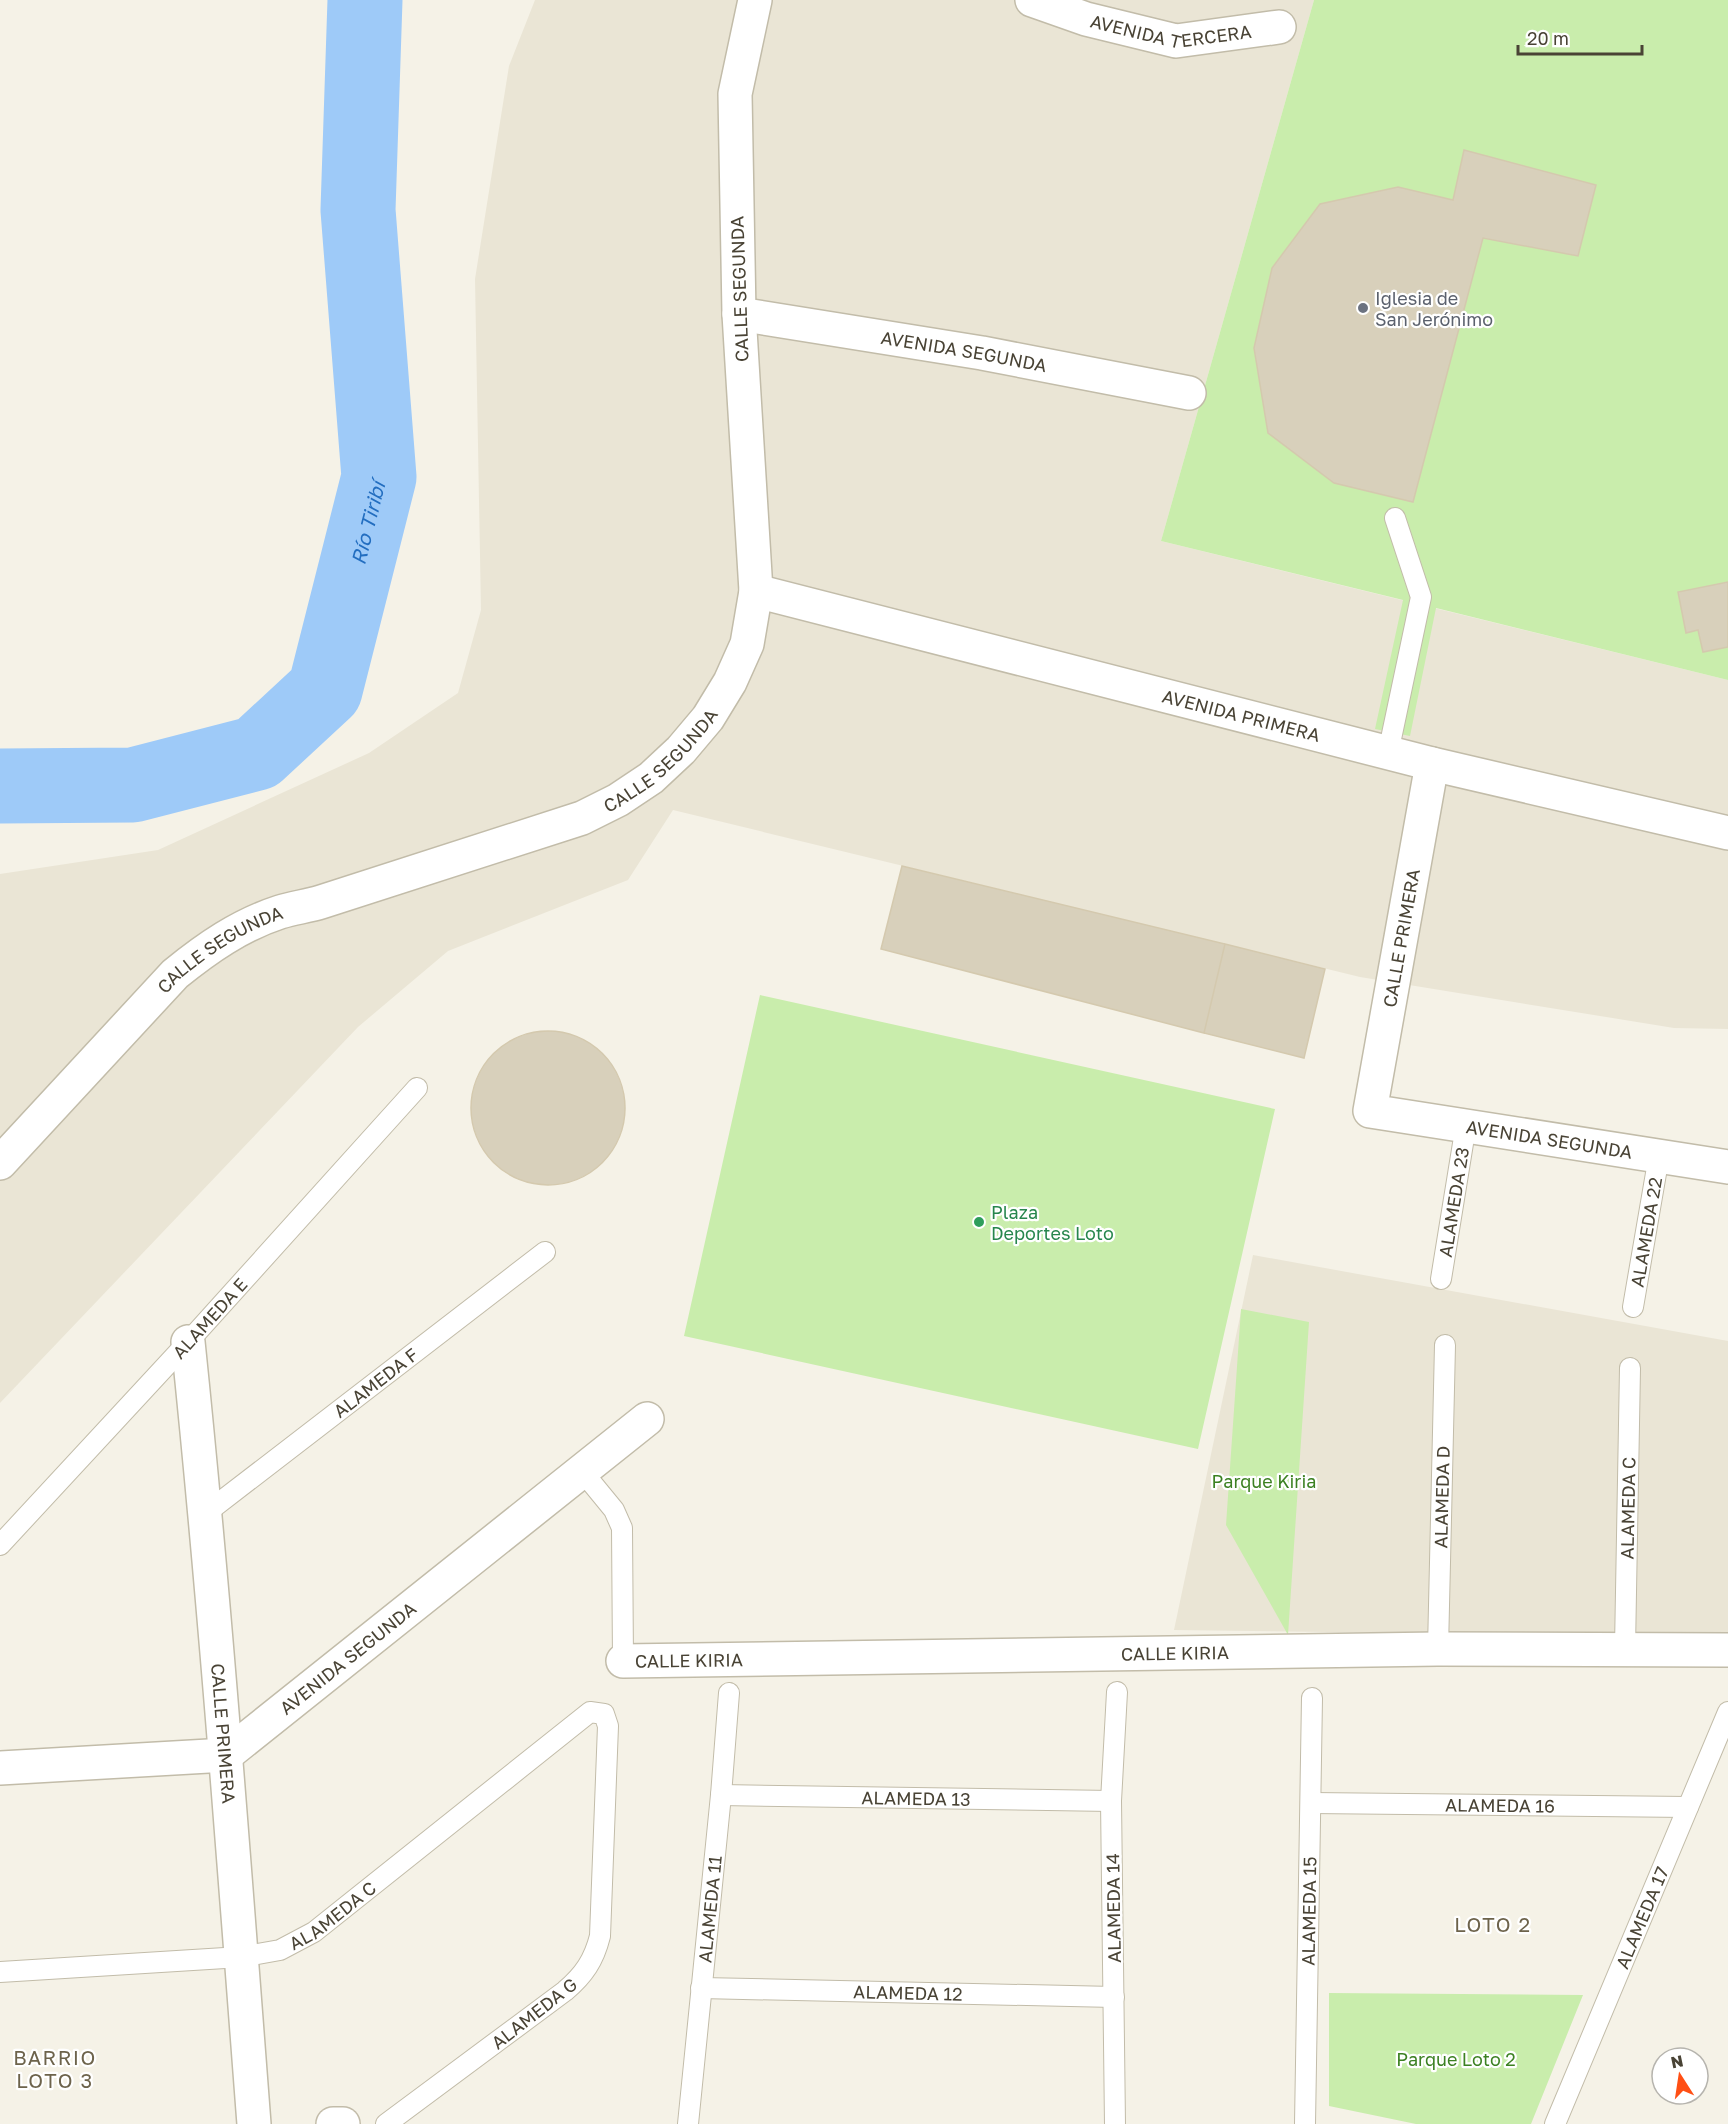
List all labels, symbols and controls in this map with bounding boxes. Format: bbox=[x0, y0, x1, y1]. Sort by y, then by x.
street label: AVENIDA TERCERA bbox=[1088, 9, 1253, 53]
scale bar bbox=[1518, 18, 1642, 56]
text: 20 m bbox=[1527, 27, 1569, 49]
street label: CALLE SEGUNDA bbox=[725, 216, 753, 362]
place label: Iglesia de San Jerónimo bbox=[1375, 287, 1493, 330]
marker: Iglesia de San Jerónimo bbox=[1356, 301, 1370, 315]
street label: AVENIDA SEGUNDA bbox=[879, 326, 1049, 376]
water label: Río Tiribí bbox=[345, 474, 391, 567]
street label: AVENIDA PRIMERA bbox=[1160, 684, 1323, 746]
street label: CALLE SEGUNDA bbox=[600, 705, 722, 817]
street label: CALLE PRIMERA bbox=[1378, 867, 1424, 1009]
street label: CALLE SEGUNDA bbox=[152, 901, 285, 997]
street label: AVENIDA SEGUNDA bbox=[1465, 1115, 1634, 1163]
street label: ALAMEDA 23 bbox=[1434, 1145, 1473, 1259]
street label: ALAMEDA 22 bbox=[1626, 1175, 1666, 1289]
place label: Plaza Deportes Loto bbox=[991, 1201, 1114, 1244]
marker: Plaza Deportes Loto bbox=[972, 1215, 986, 1229]
street label: ALAMEDA E bbox=[168, 1273, 252, 1363]
street label: ALAMEDA F bbox=[329, 1343, 422, 1422]
street label: ALAMEDA D bbox=[1429, 1445, 1454, 1549]
street label: ALAMEDA C bbox=[1616, 1457, 1639, 1559]
park label: Parque Kiria bbox=[1212, 1470, 1316, 1492]
street label: AVENIDA SEGUNDA bbox=[275, 1597, 420, 1719]
street label: CALLE KIRIA bbox=[1121, 1641, 1229, 1665]
street label: CALLE KIRIA bbox=[635, 1648, 743, 1672]
street label: CALLE PRIMERA bbox=[207, 1662, 240, 1804]
street label: ALAMEDA 13 bbox=[861, 1786, 971, 1810]
street label: ALAMEDA 16 bbox=[1445, 1793, 1555, 1817]
street label: ALAMEDA 14 bbox=[1101, 1853, 1125, 1963]
street label: ALAMEDA 11 bbox=[693, 1854, 726, 1964]
street label: ALAMEDA 15 bbox=[1297, 1856, 1320, 1966]
street label: ALAMEDA 17 bbox=[1611, 1863, 1673, 1972]
street label: ALAMEDA C bbox=[285, 1876, 380, 1954]
district label: LOTO 2 bbox=[1454, 1912, 1532, 1936]
street label: ALAMEDA G bbox=[487, 1973, 581, 2053]
street label: ALAMEDA 12 bbox=[853, 1980, 963, 2005]
district label: BARRIO LOTO 3 bbox=[13, 2045, 97, 2092]
north arrow bbox=[1650, 2046, 1710, 2106]
park label: Parque Loto 2 bbox=[1396, 2048, 1516, 2070]
text: N bbox=[1669, 2050, 1685, 2072]

